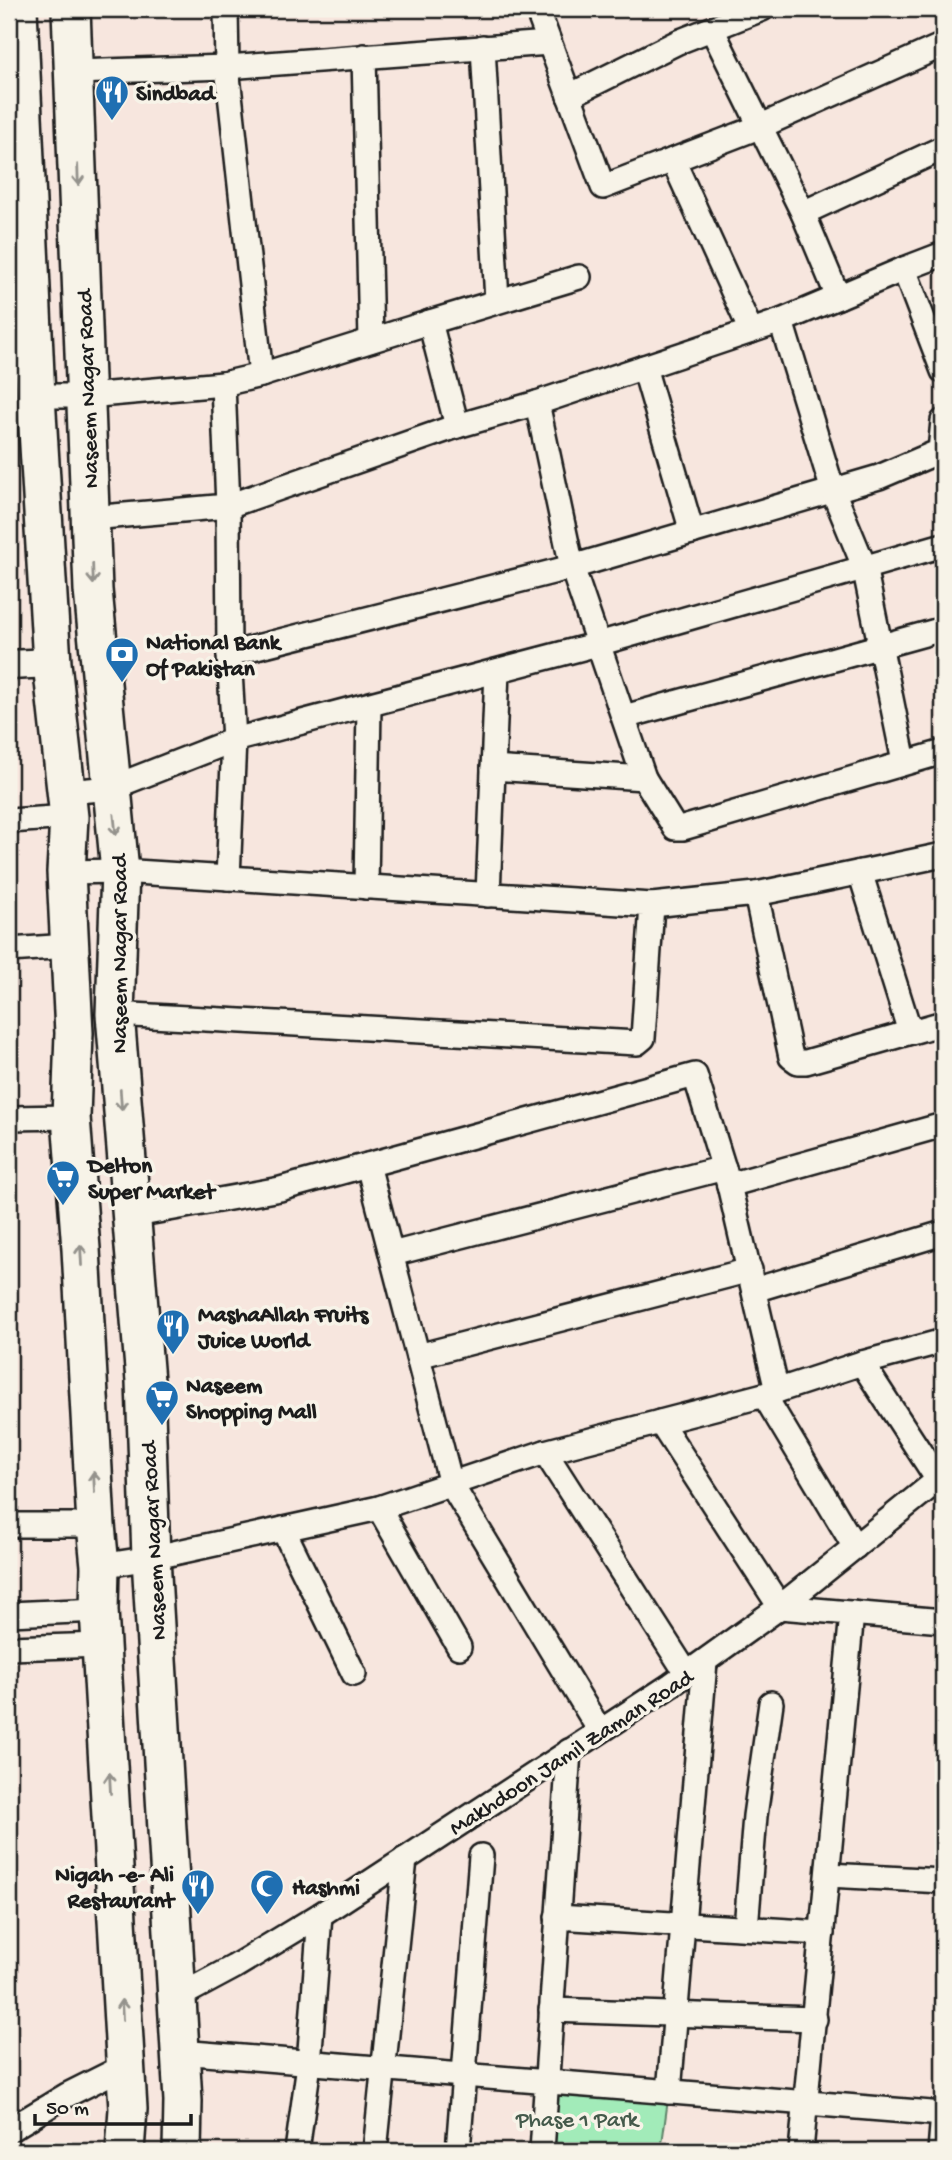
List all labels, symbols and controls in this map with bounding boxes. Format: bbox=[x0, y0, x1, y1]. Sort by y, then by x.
restaurant icon: Sindbad bbox=[93, 73, 131, 122]
place label: Sindbad bbox=[136, 82, 217, 109]
one-way arrow bbox=[72, 163, 85, 186]
street label: Naseem Nagar Road bbox=[72, 287, 106, 489]
one-way arrow bbox=[86, 562, 99, 585]
place label: National Bank Of Pakistan bbox=[146, 631, 283, 684]
bank icon: National Bank Of Pakistan bbox=[103, 635, 141, 684]
one-way arrow bbox=[109, 813, 122, 835]
street label: Naseem Nagar Road bbox=[108, 853, 135, 1054]
one-way arrow bbox=[115, 1089, 128, 1111]
place label: Delton Super Market bbox=[86, 1154, 217, 1207]
supermarket icon: Delton Super Market bbox=[44, 1158, 82, 1207]
one-way arrow bbox=[75, 1244, 88, 1267]
place label: MashaAllah Fruits Juice World bbox=[197, 1303, 370, 1356]
restaurant icon: MashaAllah Fruits Juice World bbox=[154, 1307, 192, 1356]
place label: Naseem Shopping Mall bbox=[186, 1374, 317, 1427]
supermarket icon: Naseem Shopping Mall bbox=[143, 1378, 181, 1427]
street label: Naseem Nagar Road bbox=[137, 1439, 174, 1641]
one-way arrow bbox=[87, 1471, 100, 1494]
street label: Makhdoon Jamil Zaman Road bbox=[445, 1664, 700, 1843]
one-way arrow bbox=[103, 1771, 116, 1794]
place label: Nigah -e- Ali Restaurant bbox=[55, 1863, 177, 1916]
restaurant icon: Nigah -e- Ali Restaurant bbox=[179, 1867, 217, 1916]
mosque icon: Hashmi bbox=[248, 1867, 286, 1916]
place label: Hashmi bbox=[292, 1876, 360, 1903]
one-way arrow bbox=[115, 1999, 128, 2022]
scale bar bbox=[35, 2083, 191, 2127]
text: 50 m bbox=[46, 2098, 89, 2123]
park label: Phase 1 Park bbox=[515, 2108, 641, 2135]

